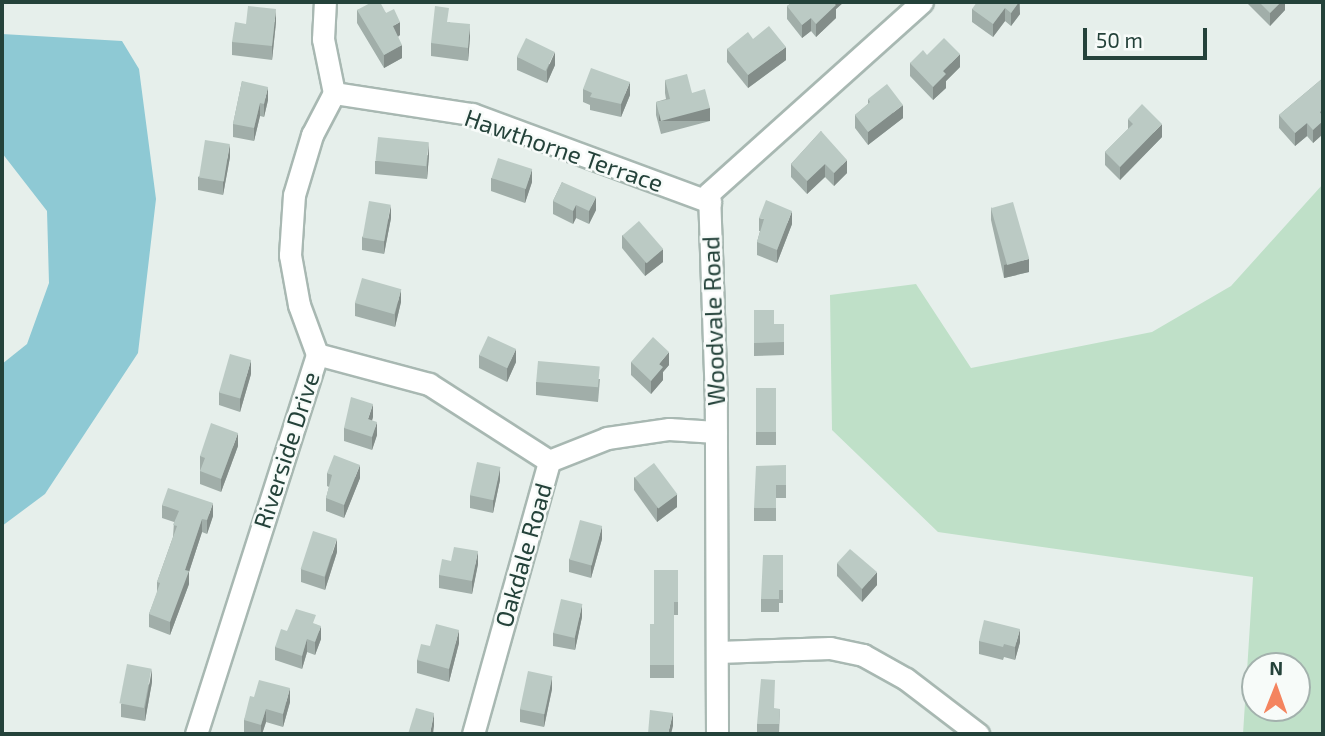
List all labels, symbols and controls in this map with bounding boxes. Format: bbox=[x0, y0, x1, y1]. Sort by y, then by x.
scale bar bbox=[1087, 14, 1211, 58]
text: 50 m bbox=[1096, 27, 1143, 52]
street label: Hawthorne Terrace bbox=[461, 102, 667, 198]
street label: Woodvale Road bbox=[696, 236, 730, 406]
street label: Riverside Drive bbox=[247, 368, 325, 532]
street label: Oakdale Road bbox=[489, 480, 557, 630]
north arrow bbox=[1241, 652, 1311, 722]
text: N bbox=[1269, 656, 1283, 679]

